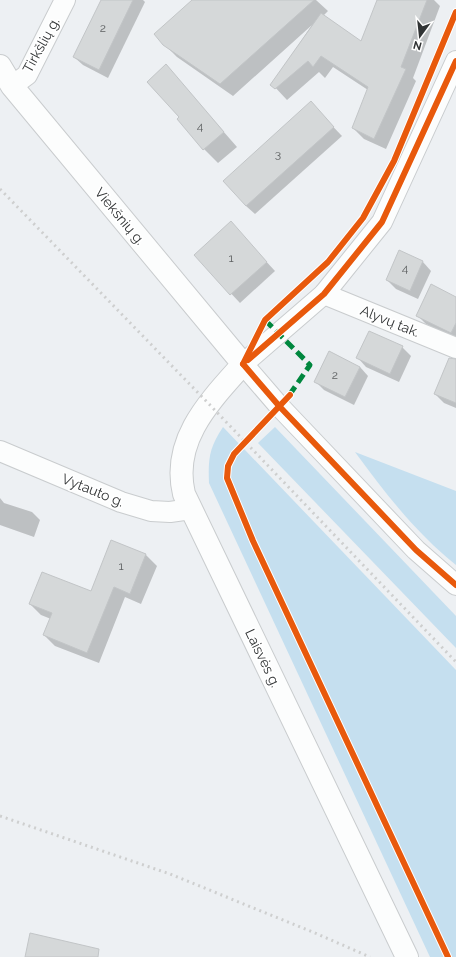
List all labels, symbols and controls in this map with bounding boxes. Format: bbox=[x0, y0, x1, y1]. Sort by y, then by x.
street label: Tirkšlių g. bbox=[19, 15, 63, 75]
north arrow bbox=[400, 16, 440, 56]
house number: 2 bbox=[100, 21, 106, 35]
text: N bbox=[412, 38, 423, 53]
house number: 4 bbox=[197, 119, 204, 133]
house number: 3 bbox=[275, 147, 281, 161]
street label: Viekšnių g. bbox=[92, 184, 148, 248]
house number: 1 bbox=[228, 251, 234, 265]
house number: 4 bbox=[402, 261, 409, 275]
street label: Alyvų tak. bbox=[358, 302, 422, 340]
house number: 2 bbox=[332, 368, 338, 382]
street label: Vytauto g. bbox=[60, 470, 126, 510]
house number: 1 bbox=[118, 559, 124, 573]
street label: Laisvės g. bbox=[242, 626, 284, 690]

